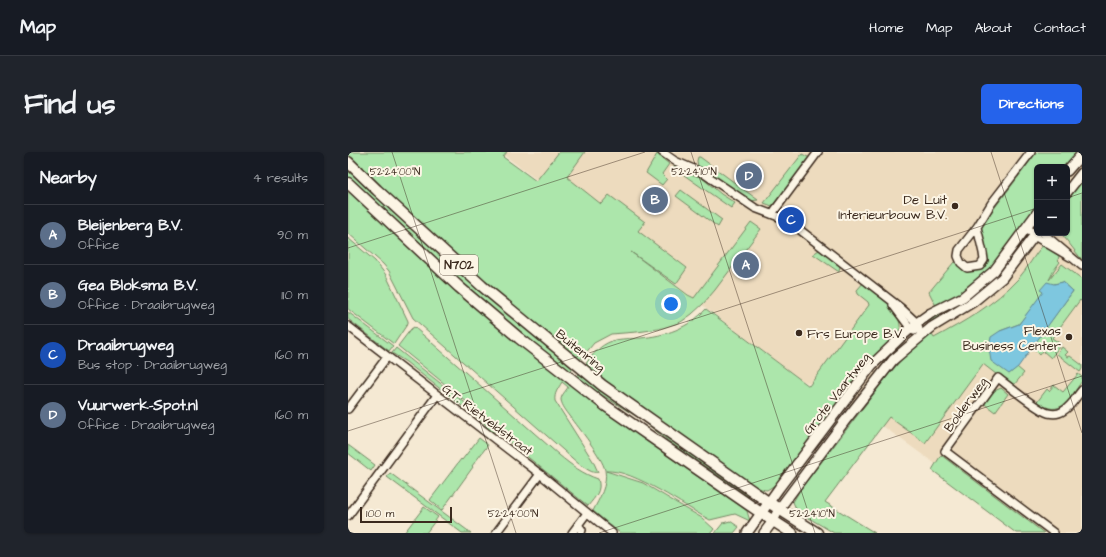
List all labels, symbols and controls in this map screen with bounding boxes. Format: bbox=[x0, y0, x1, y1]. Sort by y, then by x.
text: Map bbox=[20, 14, 56, 41]
text: Home bbox=[869, 18, 904, 38]
text: Map bbox=[926, 18, 952, 38]
text: About bbox=[974, 18, 1012, 38]
text: Contact bbox=[1034, 18, 1086, 38]
button: Directions bbox=[981, 84, 1082, 124]
text: Find us bbox=[24, 85, 115, 124]
pin: D bbox=[736, 161, 762, 191]
map controls bbox=[1034, 164, 1070, 236]
button: + bbox=[1034, 164, 1070, 200]
text: 52°24'00"N bbox=[370, 165, 420, 179]
text: 52°24'10"N bbox=[671, 165, 717, 179]
text: Nearby bbox=[40, 166, 97, 190]
text: 4 results bbox=[253, 169, 308, 187]
pin: B bbox=[642, 185, 668, 215]
place label: De Luit Interieurbouw B.V. bbox=[838, 191, 948, 224]
button: − bbox=[1034, 200, 1070, 236]
marker: De Luit Interieurbouw B.V. bbox=[950, 201, 960, 211]
pin: C bbox=[778, 205, 804, 235]
text: Bleijenberg B.V. bbox=[78, 215, 183, 236]
text: A bbox=[49, 226, 57, 244]
text: 90 m bbox=[277, 226, 308, 244]
text: Office bbox=[78, 236, 119, 254]
pin: A bbox=[733, 250, 759, 280]
road number: N702 bbox=[440, 255, 478, 275]
text: Gea Bloksma B.V. bbox=[78, 275, 198, 296]
text: B bbox=[48, 286, 58, 304]
text: 110 m bbox=[281, 286, 308, 304]
your location bbox=[661, 294, 681, 314]
text: Office · Draaibrugweg bbox=[78, 296, 214, 314]
place label: Flexas Business Center bbox=[963, 322, 1061, 355]
street label: Buitenring bbox=[551, 325, 609, 377]
place label: Frs Europe B.V. bbox=[807, 325, 904, 343]
marker: Frs Europe B.V. bbox=[794, 328, 804, 338]
marker: Flexas Business Center bbox=[1064, 332, 1074, 342]
text: Draaibrugweg bbox=[78, 335, 174, 356]
text: C bbox=[48, 346, 58, 364]
text: 160 m bbox=[275, 346, 308, 364]
street label: Grote Vaartweg bbox=[799, 349, 875, 439]
text: Bus stop · Draaibrugweg bbox=[78, 356, 227, 374]
street label: Bolderweg bbox=[940, 373, 993, 436]
street label: G.T. Rietveldstraat bbox=[438, 380, 537, 460]
text: Vuurwerk-Spot.nl bbox=[78, 395, 198, 416]
text: D bbox=[49, 406, 57, 424]
text: 160 m bbox=[275, 406, 308, 424]
text: Office · Draaibrugweg bbox=[78, 416, 214, 434]
scale bar bbox=[360, 505, 452, 524]
text: 100 m bbox=[366, 506, 394, 521]
text: 52°24'00"N bbox=[488, 507, 538, 521]
text: 52°24'10"N bbox=[789, 507, 835, 521]

